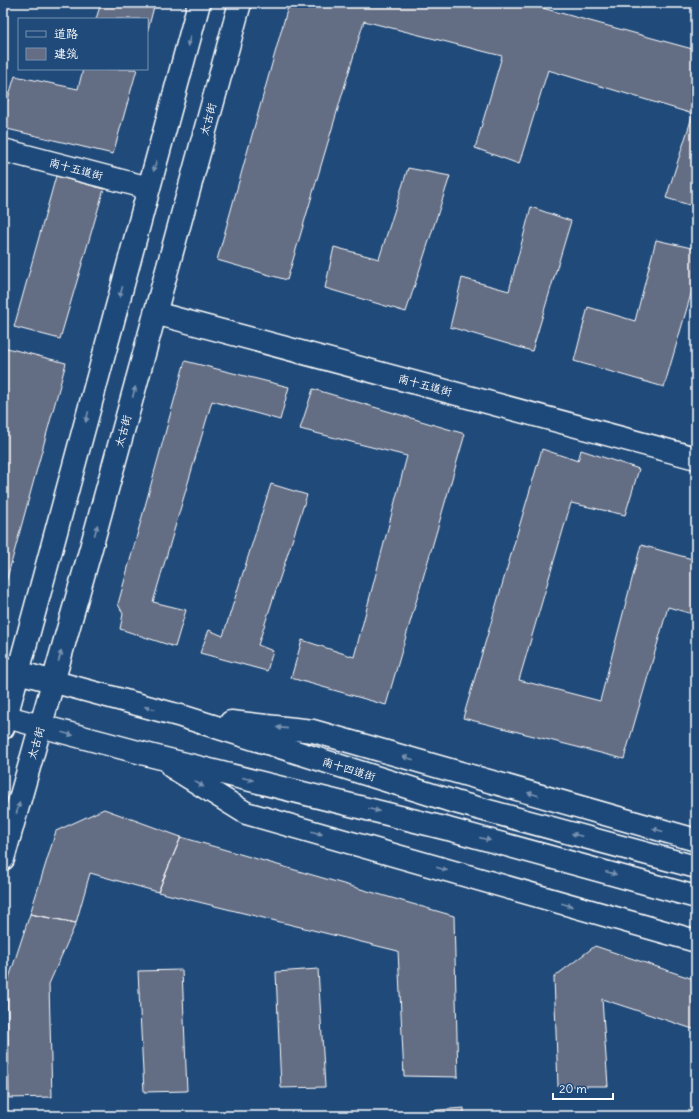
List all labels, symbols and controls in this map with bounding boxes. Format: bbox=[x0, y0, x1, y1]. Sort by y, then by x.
legend bbox=[18, 18, 148, 70]
text: 道路 bbox=[54, 26, 78, 41]
one-way arrow bbox=[186, 35, 192, 47]
text: 建筑 bbox=[54, 46, 78, 61]
street label: 太古街 bbox=[197, 100, 219, 137]
street label: 南十五道街 bbox=[48, 155, 105, 183]
one-way arrow bbox=[152, 160, 158, 172]
one-way arrow bbox=[118, 286, 124, 298]
street label: 南十五道街 bbox=[397, 371, 454, 399]
one-way arrow bbox=[131, 385, 137, 398]
one-way arrow bbox=[84, 411, 90, 423]
street label: 太古街 bbox=[112, 412, 134, 449]
one-way arrow bbox=[93, 524, 99, 537]
one-way arrow bbox=[58, 649, 64, 662]
one-way arrow bbox=[144, 705, 156, 711]
street label: 太古街 bbox=[25, 724, 48, 761]
one-way arrow bbox=[276, 725, 288, 731]
one-way arrow bbox=[62, 731, 74, 737]
street label: 南十四道街 bbox=[321, 754, 378, 784]
one-way arrow bbox=[402, 755, 414, 761]
one-way arrow bbox=[242, 777, 254, 783]
one-way arrow bbox=[193, 780, 205, 787]
one-way arrow bbox=[527, 791, 539, 797]
one-way arrow bbox=[15, 801, 21, 813]
one-way arrow bbox=[368, 808, 380, 814]
one-way arrow bbox=[652, 826, 665, 832]
one-way arrow bbox=[312, 830, 324, 836]
one-way arrow bbox=[571, 832, 583, 838]
one-way arrow bbox=[479, 836, 491, 842]
one-way arrow bbox=[437, 866, 449, 872]
one-way arrow bbox=[604, 871, 617, 877]
one-way arrow bbox=[562, 902, 574, 908]
scale bar bbox=[553, 1075, 613, 1101]
text: 20 m bbox=[559, 1081, 587, 1096]

